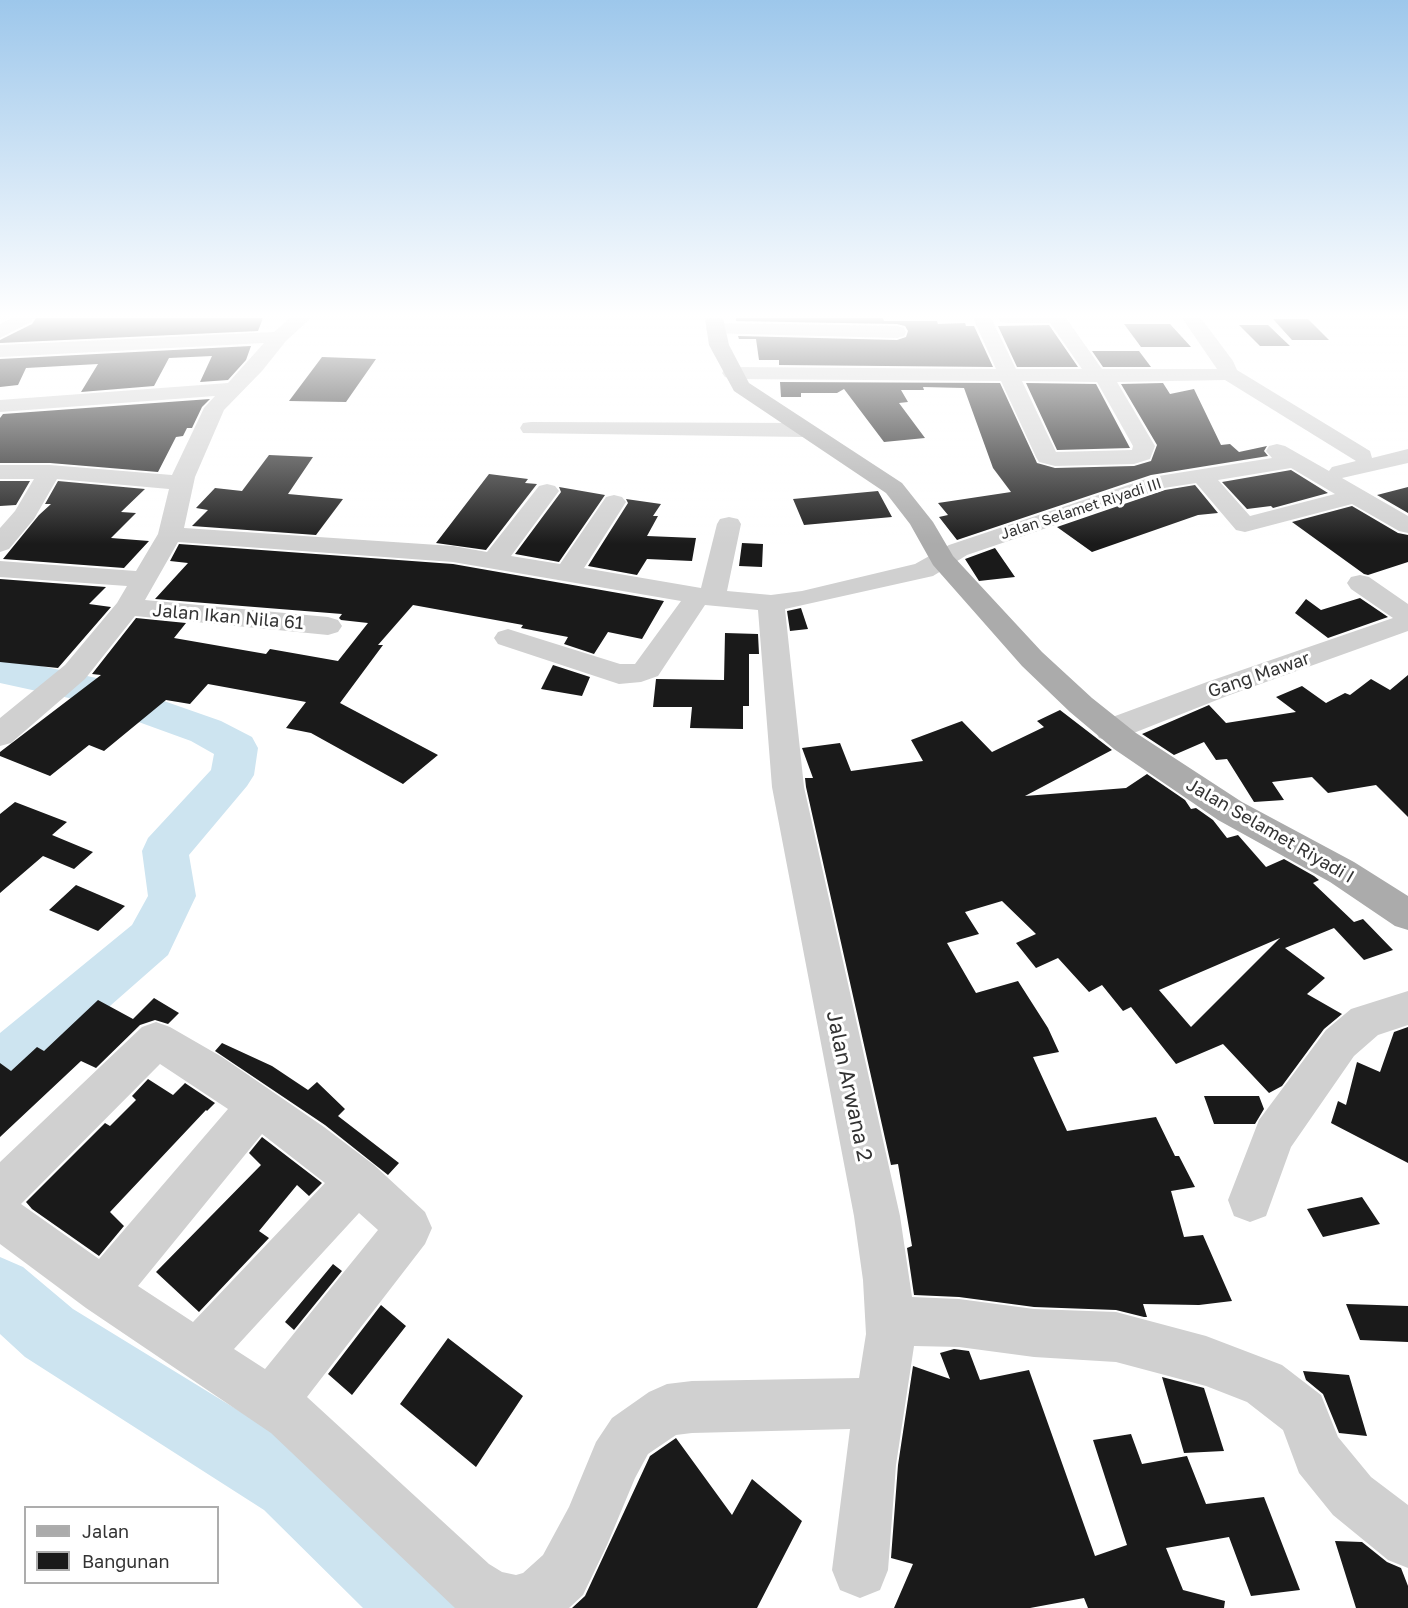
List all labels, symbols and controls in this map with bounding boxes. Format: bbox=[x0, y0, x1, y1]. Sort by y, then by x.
street label: Jalan Selamet Riyadi III bbox=[998, 474, 1164, 544]
street label: Jalan Ikan Nila 61 bbox=[152, 600, 304, 634]
street label: Gang Mawar bbox=[1205, 647, 1313, 703]
street label: Jalan Selamet Riyadi I bbox=[1182, 774, 1358, 888]
street label: Jalan Arwana 2 bbox=[821, 1008, 877, 1164]
legend bbox=[24, 1506, 219, 1584]
text: Jalan bbox=[82, 1520, 129, 1542]
text: Bangunan bbox=[82, 1550, 170, 1572]

